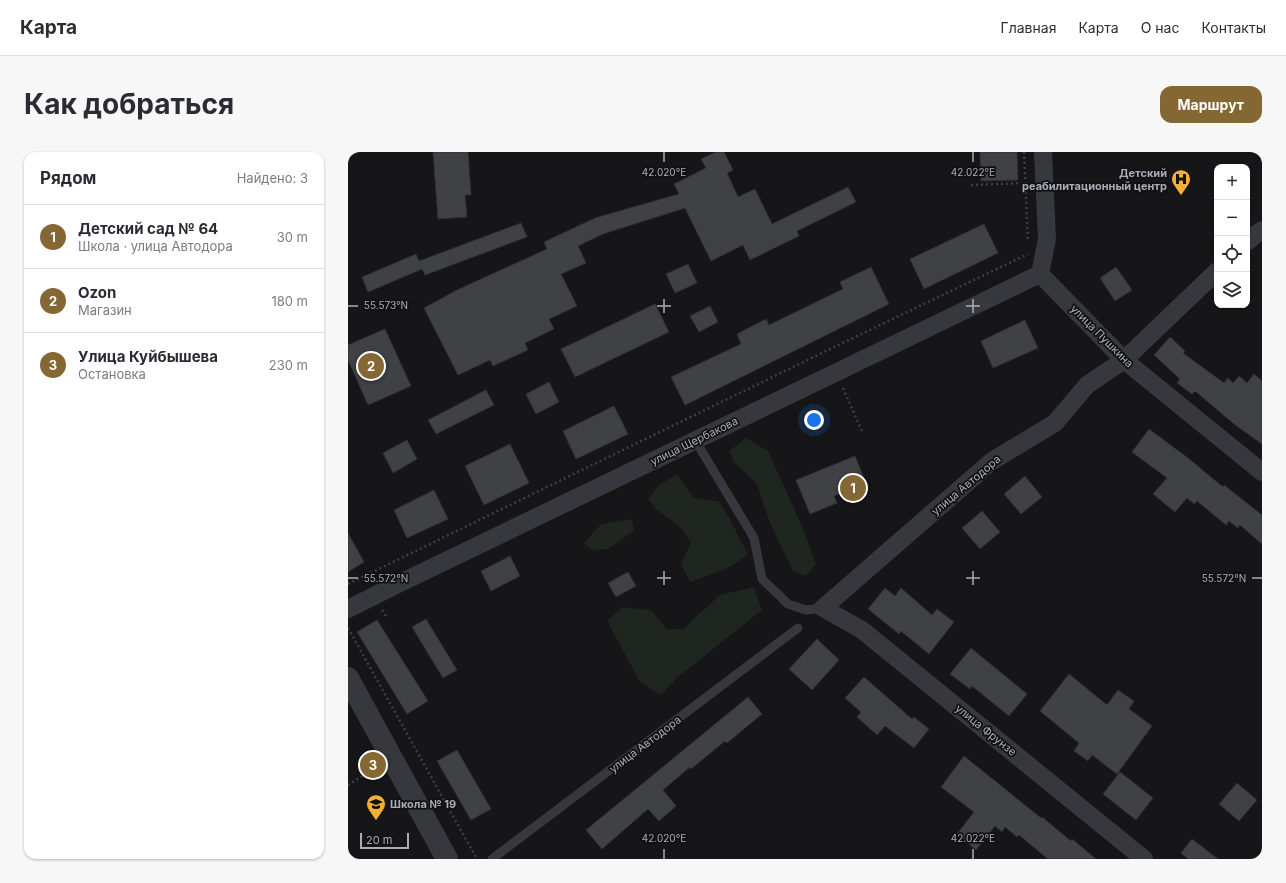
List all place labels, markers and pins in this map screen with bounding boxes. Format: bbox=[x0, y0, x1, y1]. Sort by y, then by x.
place label: Детский реабилитационный центр bbox=[1022, 166, 1167, 193]
hospital icon: Детский реабилитационный центр bbox=[1170, 168, 1192, 196]
pin: 2 bbox=[358, 351, 384, 381]
pin: 1 bbox=[840, 473, 866, 503]
pin: 3 bbox=[360, 750, 386, 780]
school or university icon: Школа № 19 bbox=[365, 793, 387, 821]
place label: Школа № 19 bbox=[390, 797, 456, 811]

